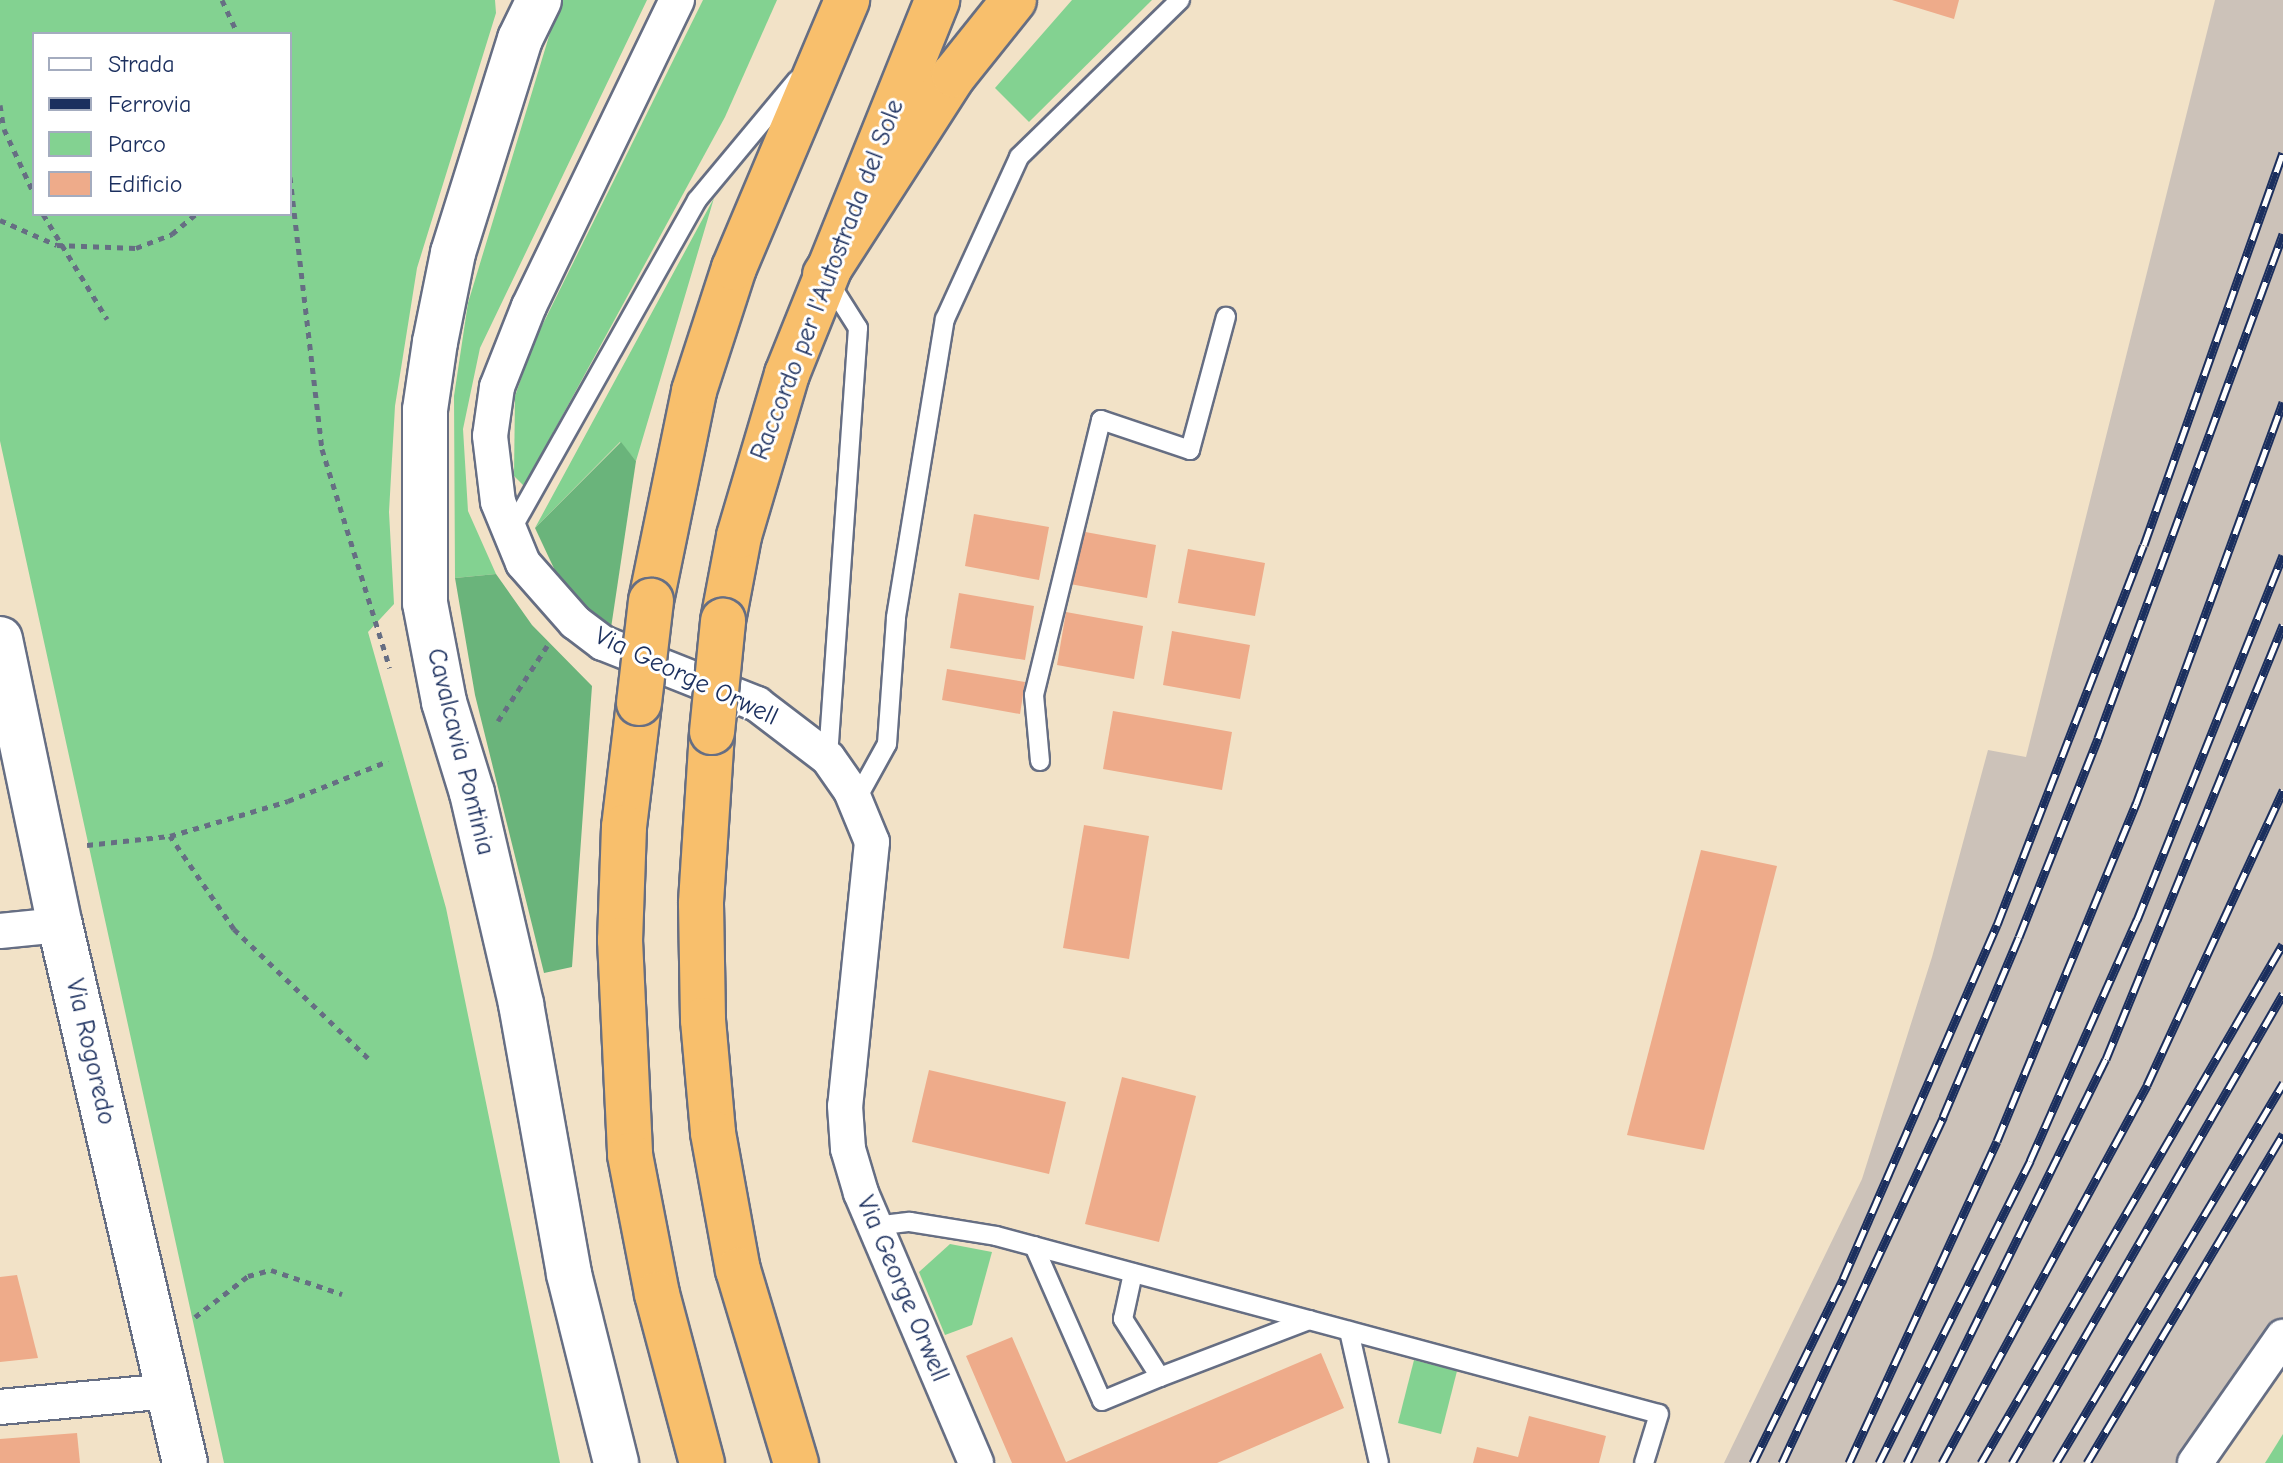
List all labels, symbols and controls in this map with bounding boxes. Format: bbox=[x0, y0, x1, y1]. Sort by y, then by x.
legend bbox=[32, 32, 292, 216]
text: Strada bbox=[108, 50, 175, 78]
text: Ferrovia bbox=[108, 90, 191, 118]
street label: Raccordo per l'Autostrada del Sole bbox=[745, 95, 911, 465]
text: Parco bbox=[108, 130, 166, 158]
text: Edificio bbox=[108, 170, 183, 198]
street label: Via George Orwell bbox=[589, 621, 783, 733]
street label: Cavalcavia Pontinia bbox=[419, 645, 501, 859]
street label: Via Rogoredo bbox=[58, 976, 122, 1128]
street label: Via George Orwell bbox=[849, 1191, 955, 1387]

